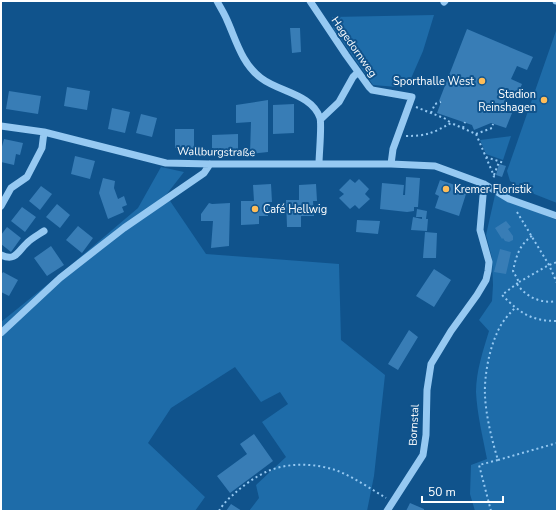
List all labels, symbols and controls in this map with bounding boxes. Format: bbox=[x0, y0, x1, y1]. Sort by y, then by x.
street label: Hagedornweg bbox=[328, 14, 380, 80]
place label: Sporthalle West bbox=[393, 74, 474, 89]
marker: Sporthalle West bbox=[477, 76, 487, 86]
place label: Stadion Reinshagen bbox=[478, 87, 536, 115]
marker: Stadion Reinshagen bbox=[539, 95, 549, 105]
street label: Wallburgstraße bbox=[177, 144, 255, 160]
place label: Kremer Floristik bbox=[454, 182, 532, 197]
marker: Kremer Floristik bbox=[441, 184, 451, 194]
place label: Café Hellwig bbox=[263, 202, 327, 217]
marker: Café Hellwig bbox=[250, 204, 260, 214]
street label: Bornstal bbox=[405, 403, 423, 446]
scale bar bbox=[422, 478, 503, 504]
text: 50 m bbox=[428, 484, 456, 500]

